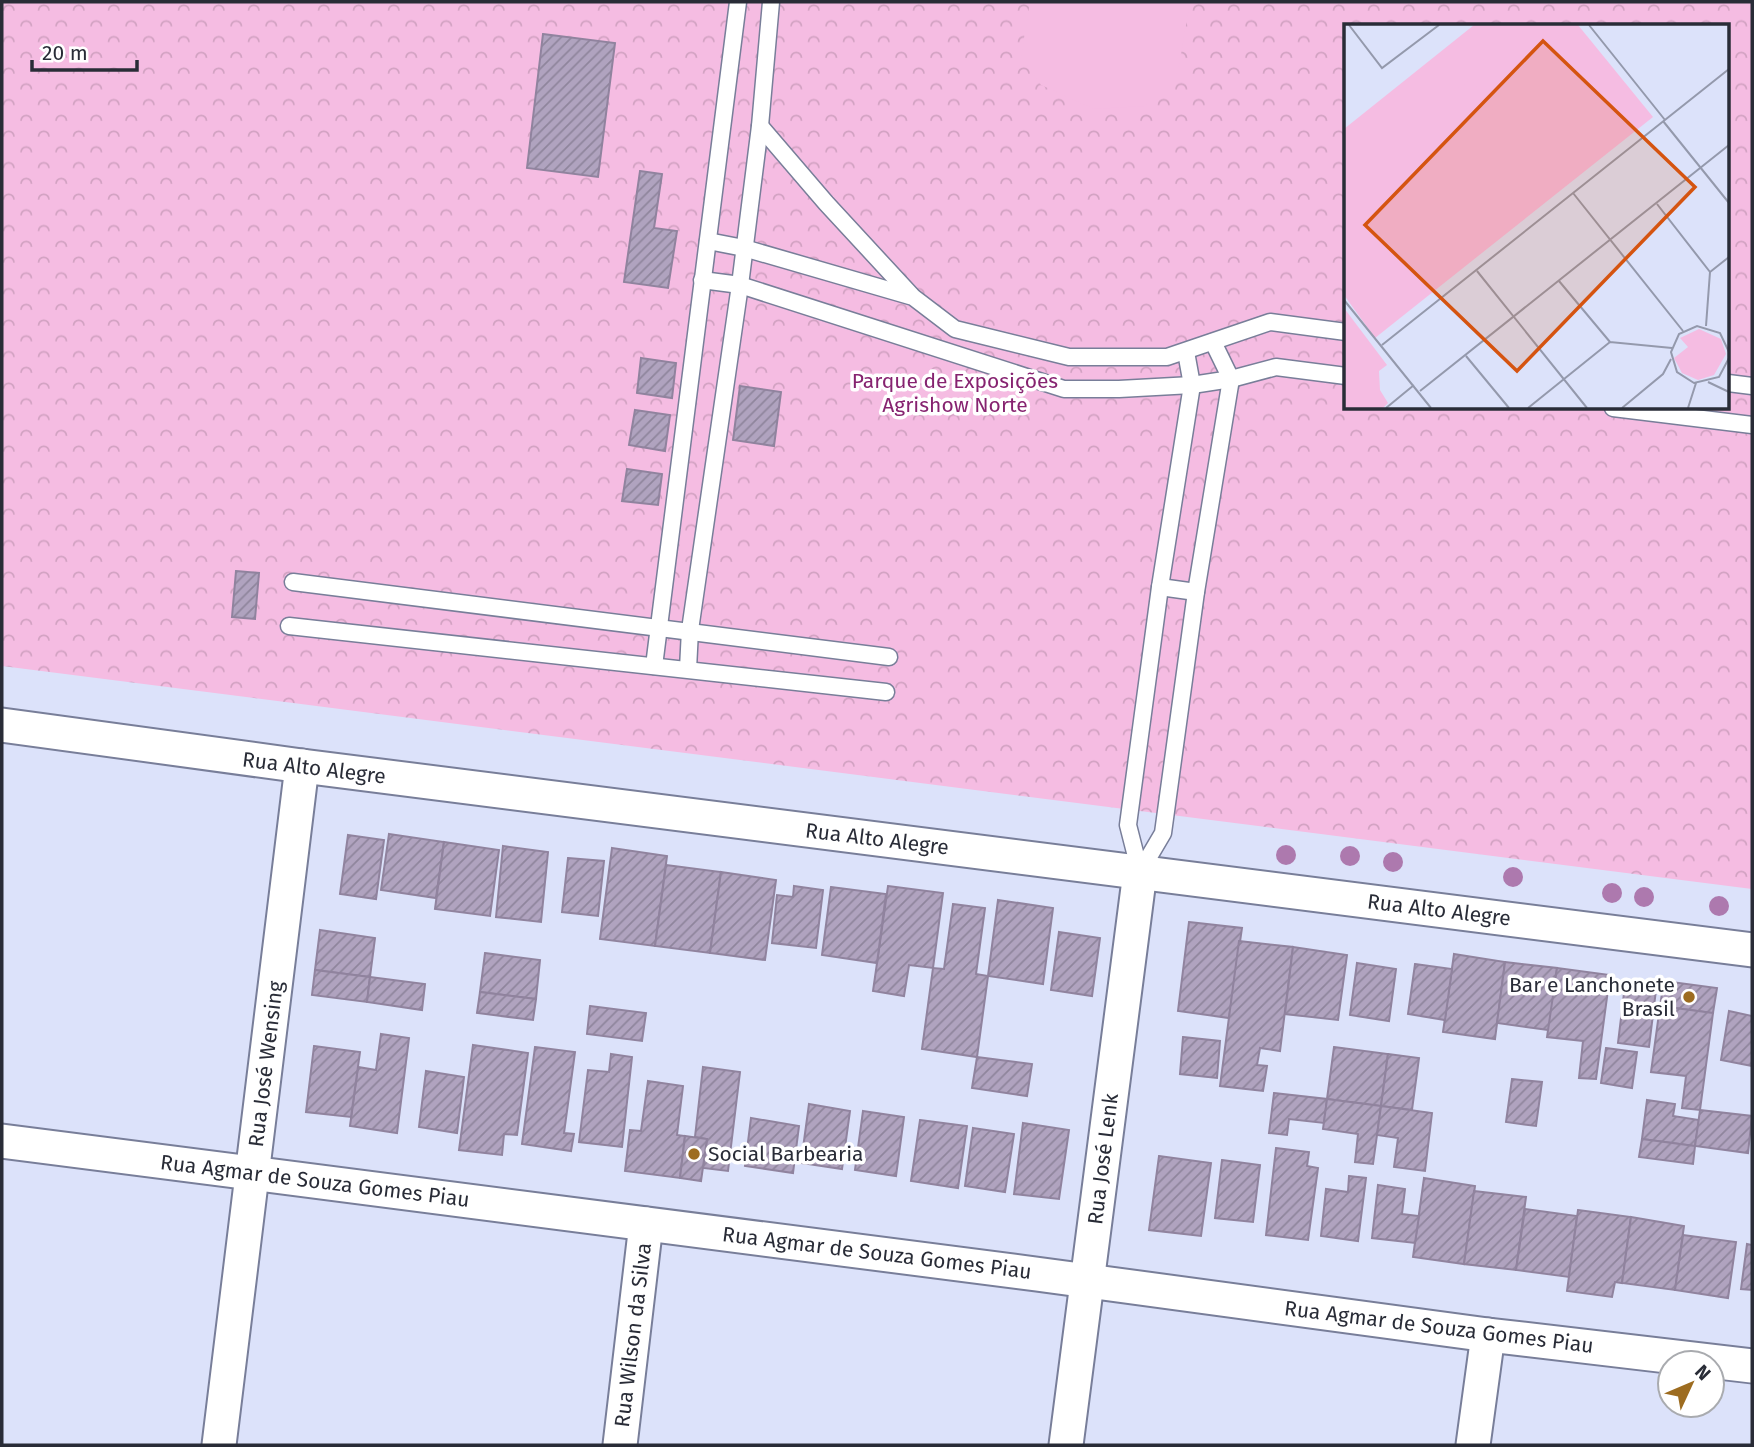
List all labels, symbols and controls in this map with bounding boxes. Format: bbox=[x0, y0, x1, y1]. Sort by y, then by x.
inset map bbox=[1344, 24, 1730, 410]
scale bar bbox=[32, 28, 136, 72]
text: 20 m bbox=[42, 40, 88, 66]
park label: Parque de Exposições Agrishow Norte bbox=[852, 368, 1058, 418]
street label: Rua Alto Alegre bbox=[241, 746, 387, 790]
street label: Rua Alto Alegre bbox=[804, 817, 950, 861]
street label: Rua Alto Alegre bbox=[1366, 888, 1512, 932]
place label: Bar e Lanchonete Brasil bbox=[1509, 972, 1675, 1022]
street label: Rua José Wensing bbox=[243, 979, 289, 1149]
marker: Bar e Lanchonete Brasil bbox=[1681, 989, 1697, 1005]
street label: Rua José Lenk bbox=[1082, 1092, 1124, 1226]
place label: Social Barbearia bbox=[708, 1141, 863, 1167]
marker: Social Barbearia bbox=[686, 1146, 702, 1162]
street label: Rua Agmar de Souza Gomes Piau bbox=[159, 1149, 471, 1213]
street label: Rua Agmar de Souza Gomes Piau bbox=[721, 1221, 1033, 1285]
street label: Rua Wilson da Silva bbox=[609, 1241, 657, 1429]
street label: Rua Agmar de Souza Gomes Piau bbox=[1283, 1295, 1595, 1359]
north arrow bbox=[1656, 1349, 1726, 1419]
text: N bbox=[1690, 1360, 1716, 1385]

